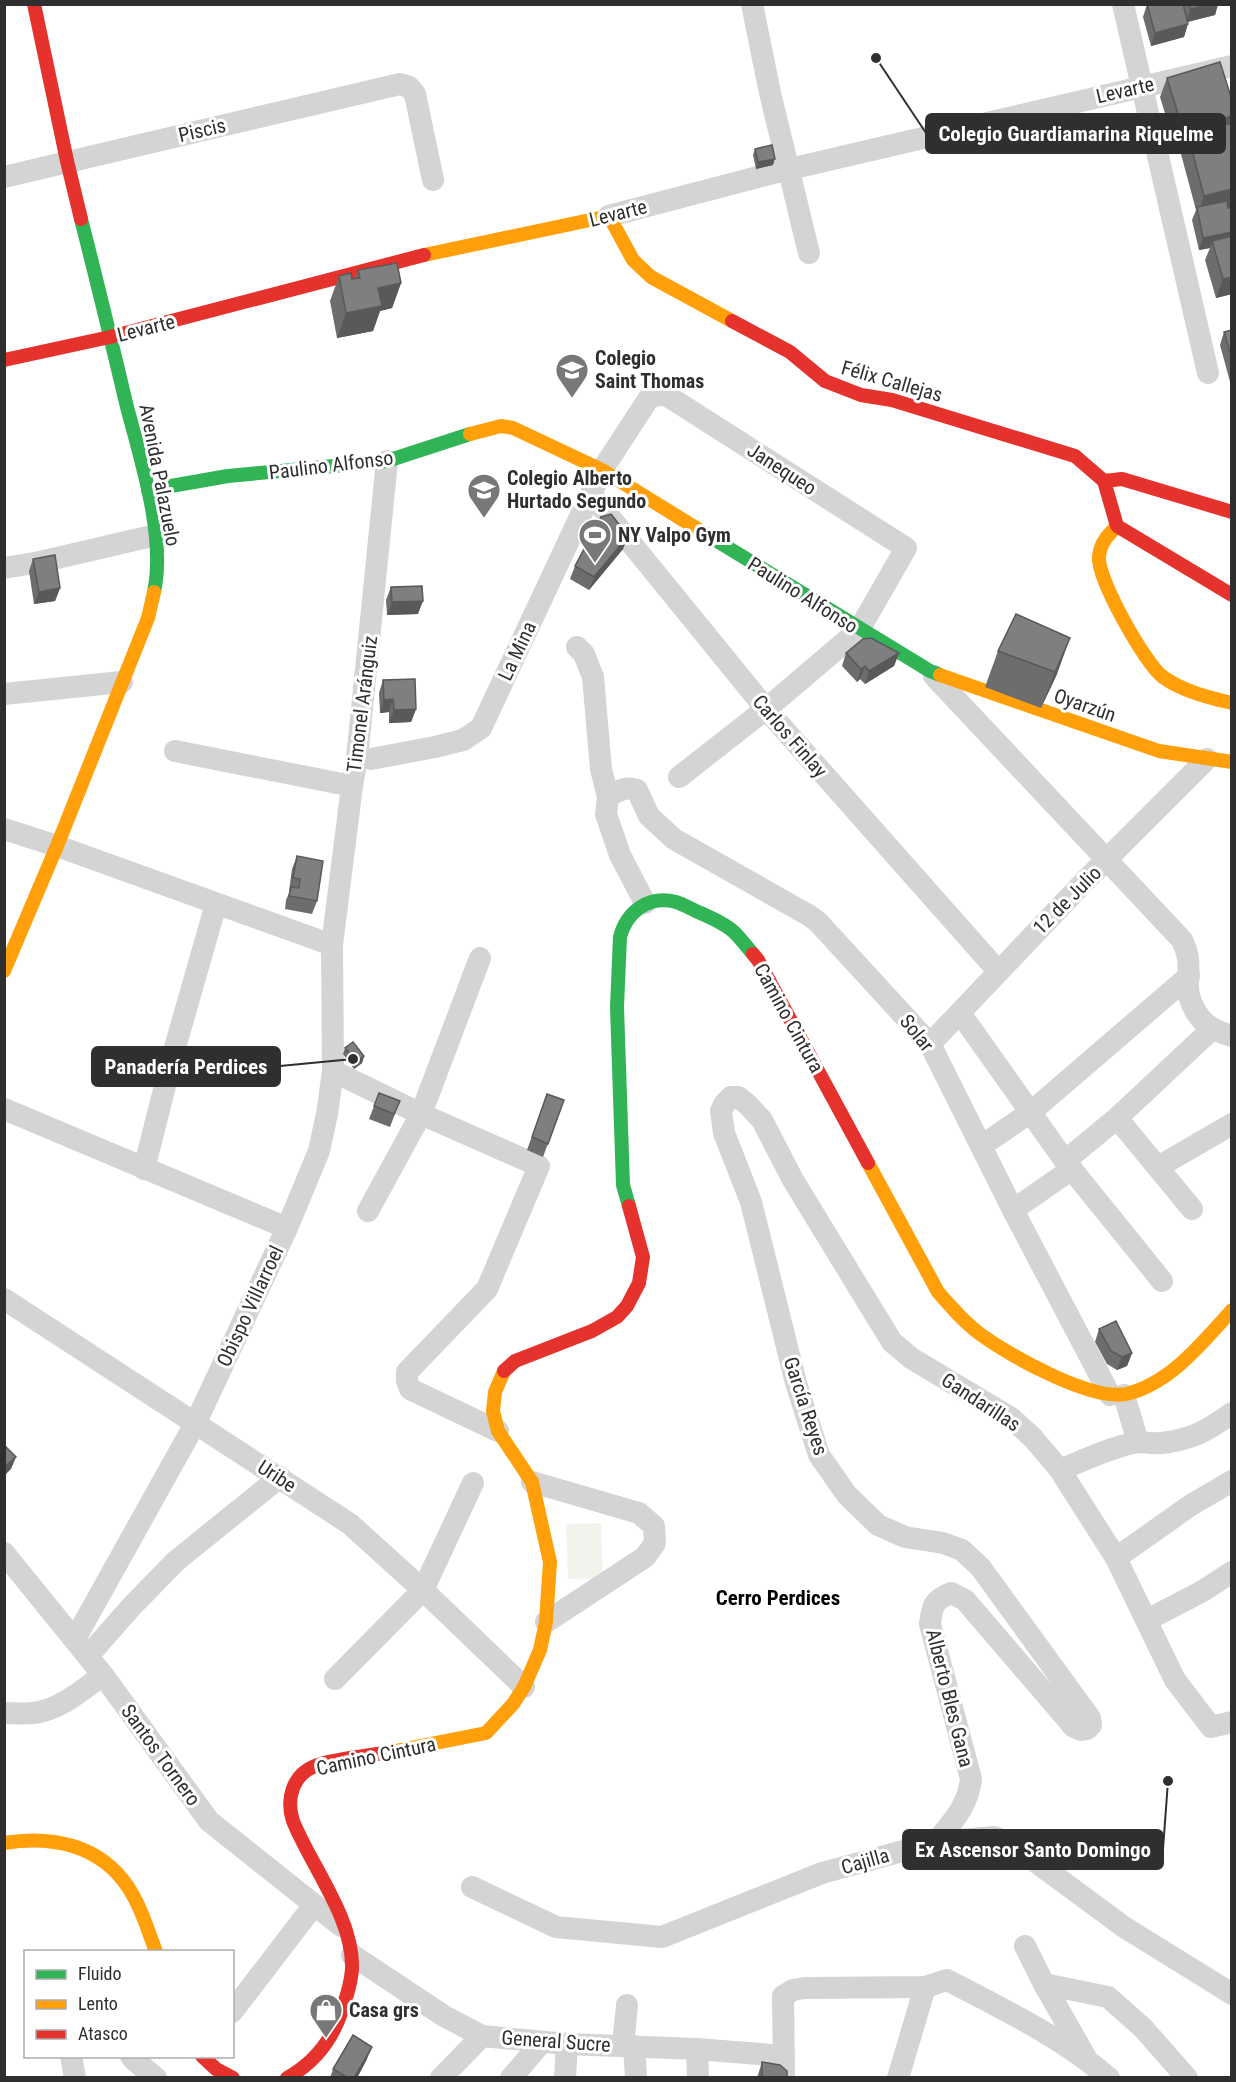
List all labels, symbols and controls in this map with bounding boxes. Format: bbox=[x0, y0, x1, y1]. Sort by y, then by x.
street label: Levarte bbox=[1094, 72, 1156, 108]
street label: Piscis bbox=[176, 113, 228, 147]
callout: Colegio Guardiamarina Riquelme bbox=[926, 114, 1225, 153]
text: Colegio Guardiamarina Riquelme bbox=[938, 122, 1214, 146]
street label: Levarte bbox=[587, 194, 649, 232]
street label: Levarte bbox=[115, 309, 177, 347]
place label: Colegio Saint Thomas bbox=[595, 346, 704, 393]
school or university icon: Colegio Saint Thomas bbox=[554, 352, 590, 399]
street label: Félix Callejas bbox=[839, 355, 945, 407]
street label: Avenida Palazuelo bbox=[134, 402, 186, 548]
street label: Janequeo bbox=[743, 438, 821, 500]
street label: Paulino Alfonso bbox=[267, 445, 395, 485]
place label: Colegio Alberto Hurtado Segundo bbox=[507, 466, 646, 513]
school or university icon: Colegio Alberto Hurtado Segundo bbox=[466, 472, 502, 519]
sports icon: NY Valpo Gym bbox=[577, 517, 613, 564]
place label: NY Valpo Gym bbox=[618, 523, 731, 547]
street label: Paulino Alfonso bbox=[744, 552, 862, 638]
street label: La Mina bbox=[493, 618, 541, 684]
street label: Timonel Aránguiz bbox=[342, 634, 382, 774]
street label: Oyarzún bbox=[1051, 683, 1119, 727]
street label: Carlos Finlay bbox=[748, 690, 832, 782]
street label: 12 de Julio bbox=[1028, 861, 1106, 939]
street label: Camino Cintura bbox=[749, 959, 829, 1077]
street label: Solar bbox=[895, 1010, 939, 1056]
callout: Panadería Perdices bbox=[92, 1047, 280, 1086]
text: Panadería Perdices bbox=[104, 1055, 268, 1079]
street label: Obispo Villarroel bbox=[212, 1242, 288, 1370]
street label: García Reyes bbox=[779, 1354, 833, 1458]
street label: Gandarillas bbox=[937, 1368, 1025, 1436]
street label: Uribe bbox=[253, 1455, 301, 1497]
district label: Cerro Perdices bbox=[716, 1586, 840, 1610]
street label: Alberto Bles Gana bbox=[921, 1626, 979, 1770]
street label: Santos Tornero bbox=[116, 1700, 206, 1810]
street label: Camino Cintura bbox=[314, 1732, 438, 1780]
callout: Ex Ascensor Santo Domingo bbox=[903, 1830, 1163, 1869]
text: Ex Ascensor Santo Domingo bbox=[915, 1838, 1151, 1862]
street label: Cajilla bbox=[838, 1843, 892, 1879]
legend bbox=[24, 1950, 234, 2058]
text: Fluido bbox=[78, 1963, 122, 1984]
shop icon: Casa grs bbox=[308, 1992, 344, 2039]
text: Lento bbox=[78, 1993, 118, 2014]
place label: Casa grs bbox=[349, 1998, 419, 2022]
text: Atasco bbox=[78, 2023, 128, 2044]
street label: General Sucre bbox=[501, 2025, 611, 2057]

